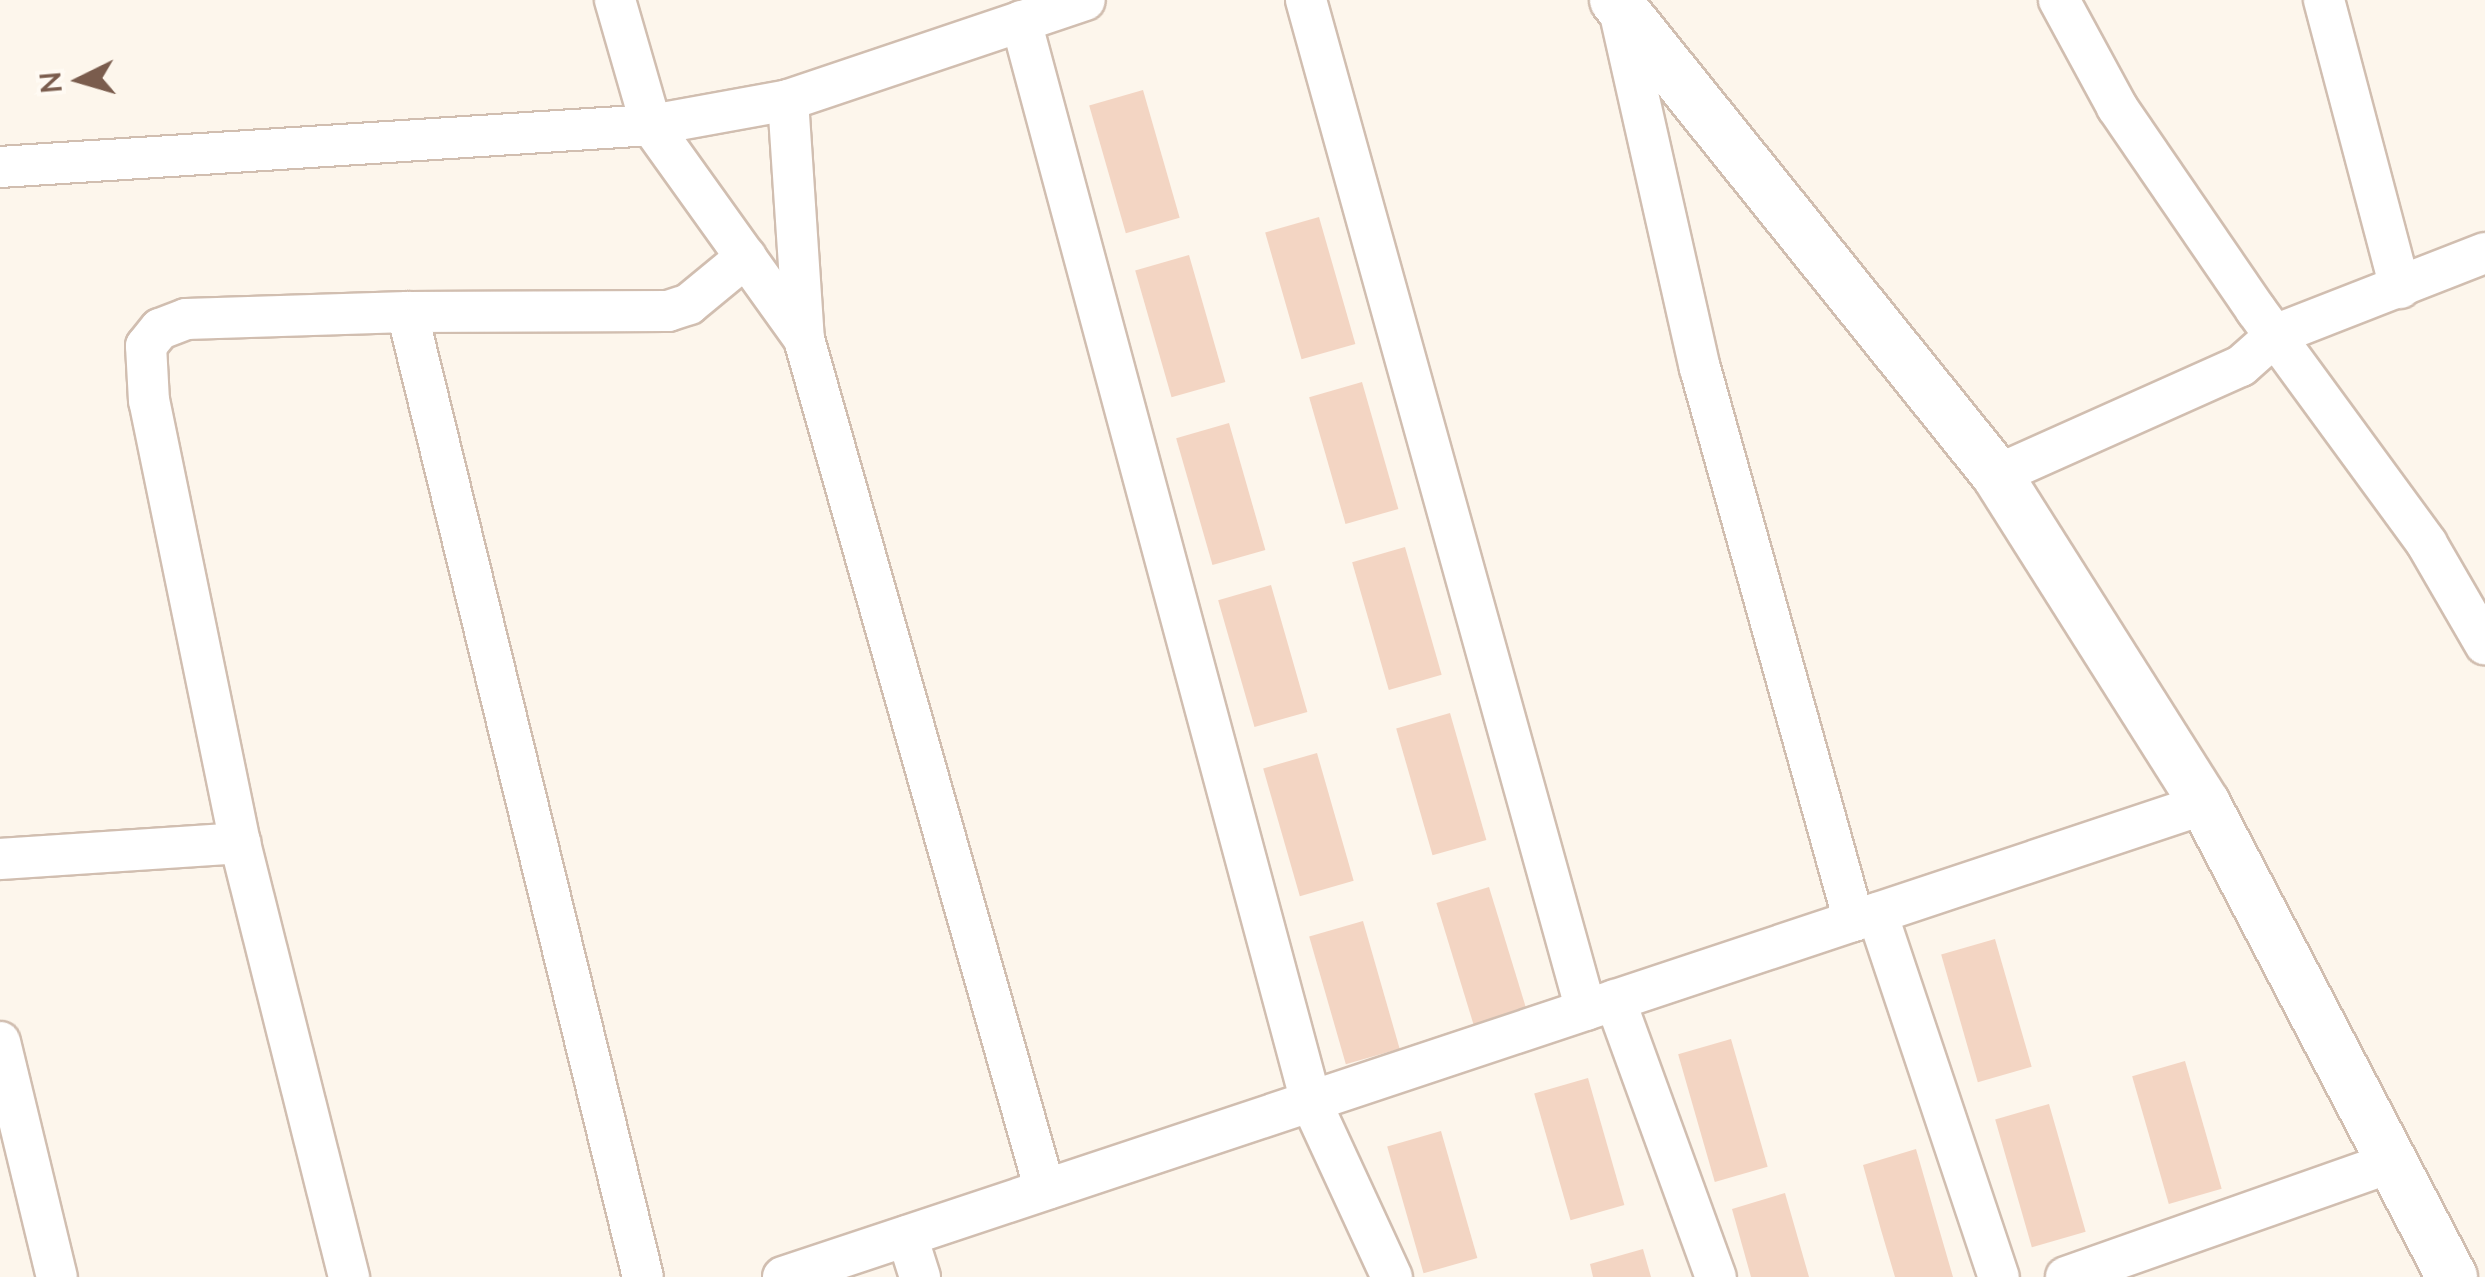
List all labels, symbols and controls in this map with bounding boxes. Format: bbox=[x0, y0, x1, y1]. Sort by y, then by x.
north arrow bbox=[30, 30, 130, 130]
text: N bbox=[32, 70, 68, 95]

